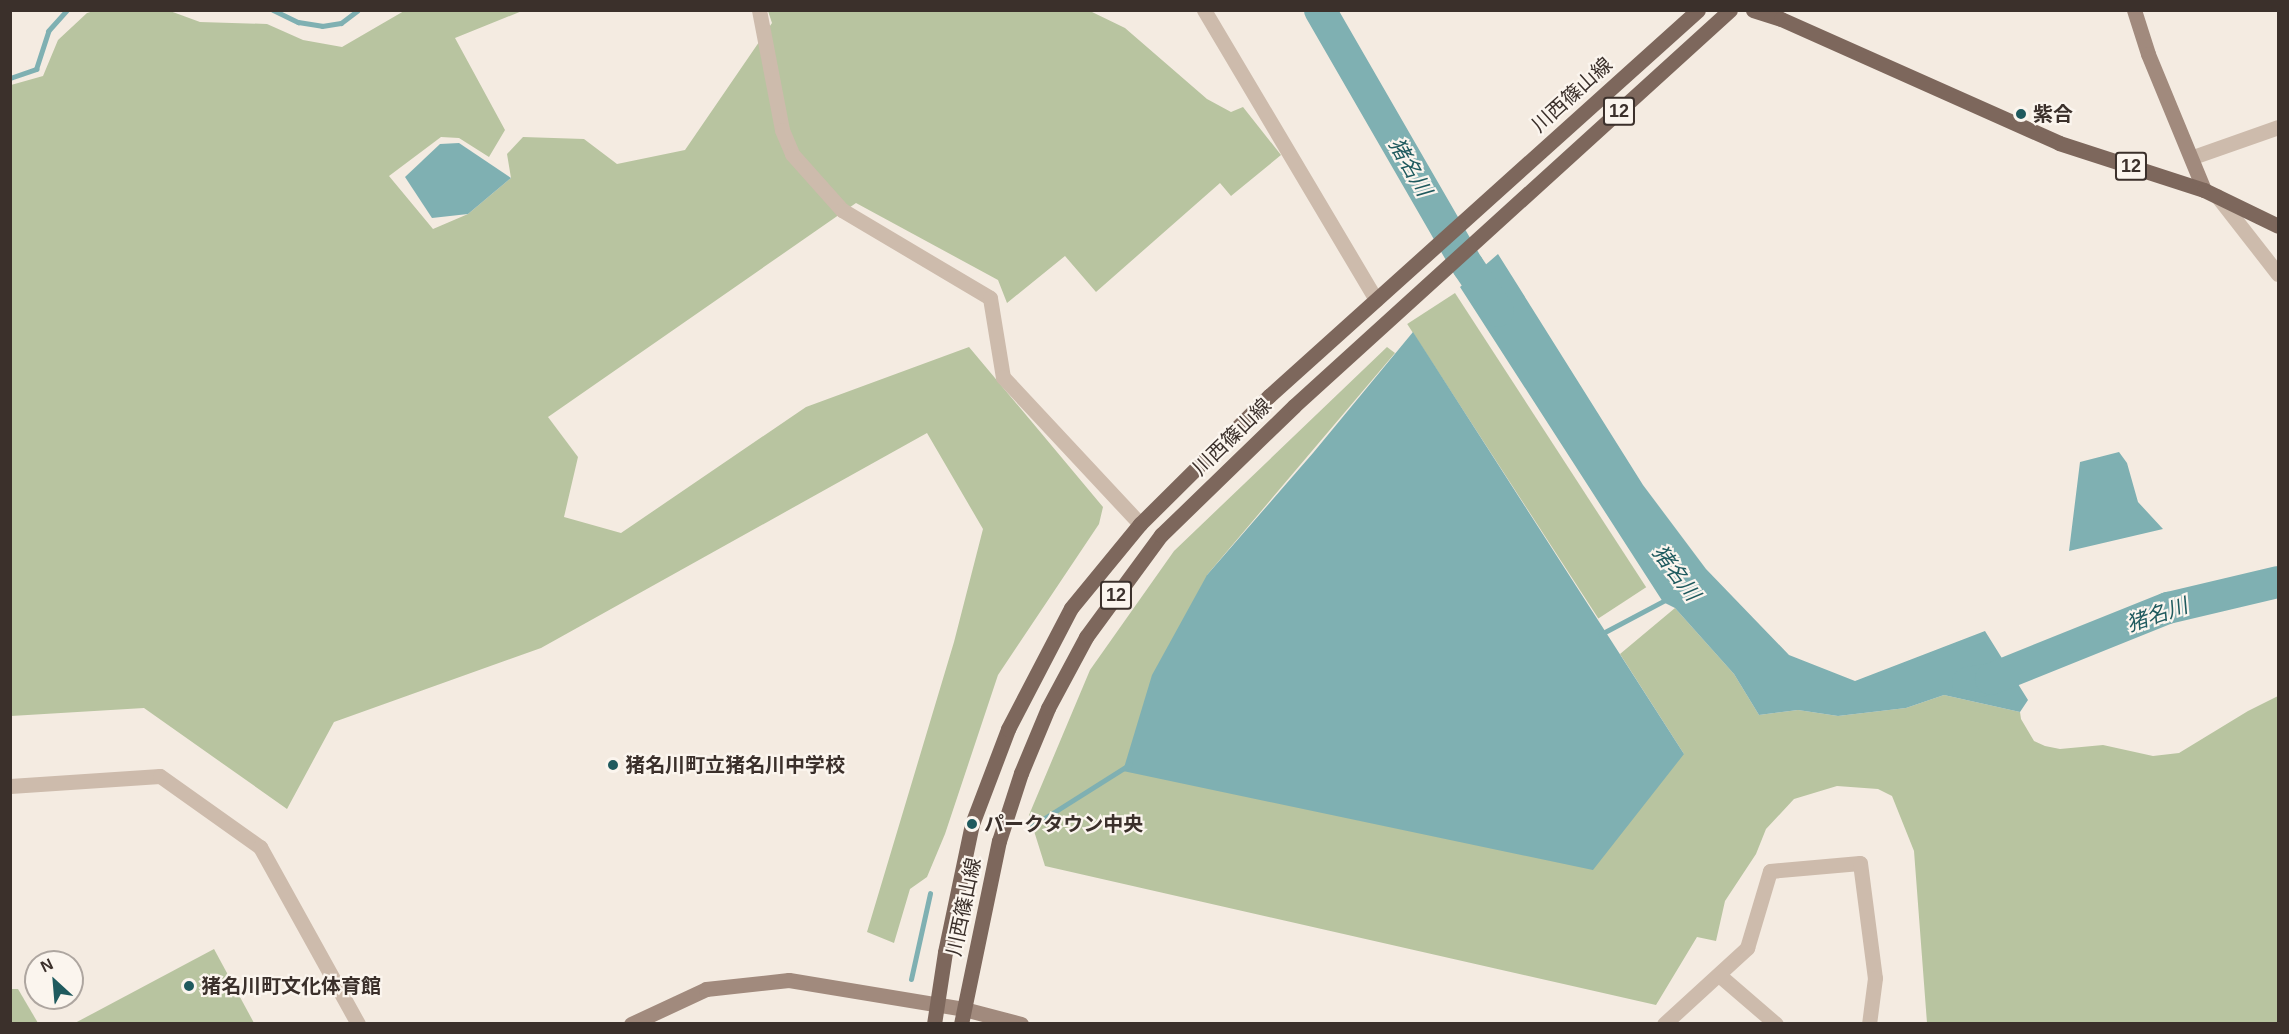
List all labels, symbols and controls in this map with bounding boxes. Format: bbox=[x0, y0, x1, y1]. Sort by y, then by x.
street label: 川西篠山線 bbox=[1527, 53, 1617, 137]
road number: 12 bbox=[1602, 96, 1636, 126]
place label: 紫合 bbox=[2033, 102, 2073, 126]
marker: 紫合 bbox=[2014, 107, 2028, 121]
water label: 猪名川 bbox=[1383, 133, 1437, 201]
road number: 12 bbox=[2114, 151, 2148, 181]
street label: 川西篠山線 bbox=[1188, 394, 1276, 480]
water label: 猪名川 bbox=[1647, 540, 1705, 606]
road number: 12 bbox=[1100, 580, 1132, 610]
water label: 猪名川 bbox=[2123, 593, 2191, 637]
place label: 猪名川町立猪名川中学校 bbox=[625, 753, 845, 777]
marker: 猪名川町立猪名川中学校 bbox=[606, 758, 620, 772]
place label: パークタウン中央 bbox=[984, 812, 1144, 836]
marker: パークタウン中央 bbox=[965, 817, 979, 831]
street label: 川西篠山線 bbox=[942, 856, 986, 958]
north arrow bbox=[24, 950, 84, 1010]
text: N bbox=[38, 955, 56, 975]
place label: 猪名川町文化体育館 bbox=[201, 974, 381, 998]
marker: 猪名川町文化体育館 bbox=[182, 979, 196, 993]

